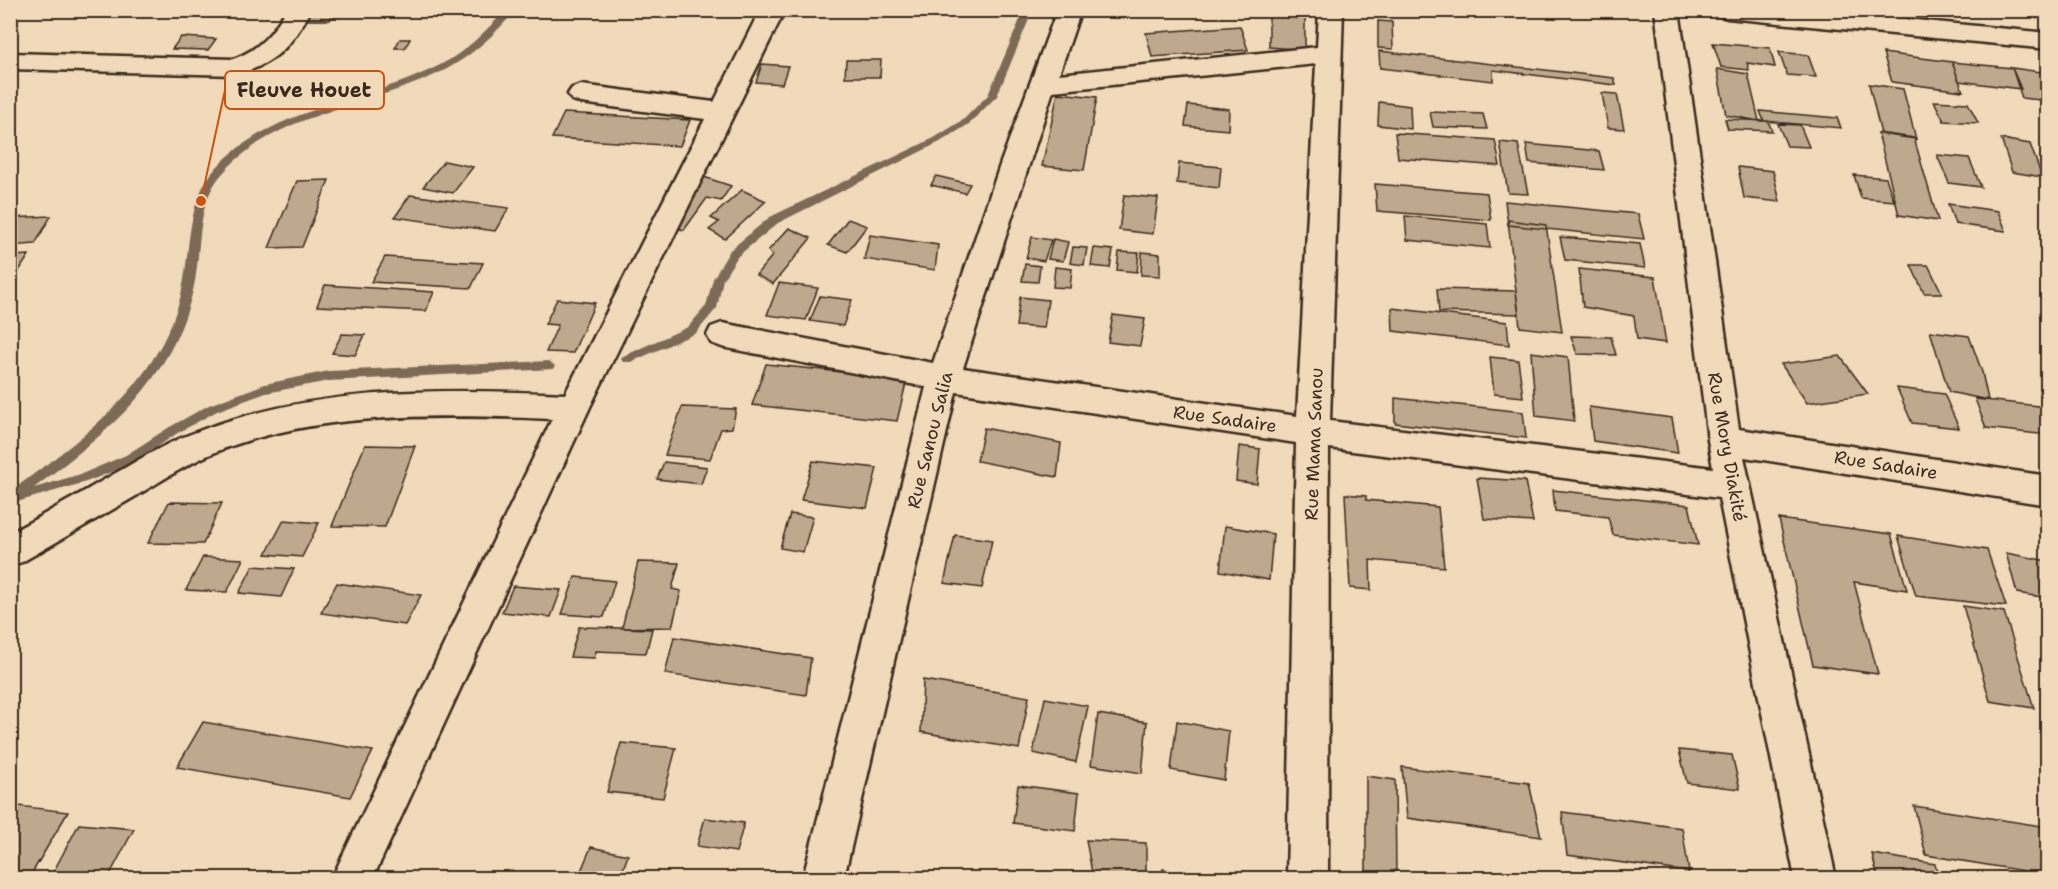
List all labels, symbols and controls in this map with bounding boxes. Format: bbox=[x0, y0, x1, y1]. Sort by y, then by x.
callout: Fleuve Houet bbox=[225, 71, 384, 109]
text: Fleuve Houet bbox=[237, 77, 372, 103]
street label: Rue Mama Sanou bbox=[1299, 367, 1329, 521]
street label: Rue Sanou Salia bbox=[901, 369, 959, 511]
street label: Rue Mory Diakité bbox=[1702, 370, 1752, 524]
street label: Rue Sadaire bbox=[1172, 400, 1278, 438]
street label: Rue Sadaire bbox=[1833, 445, 1939, 485]

